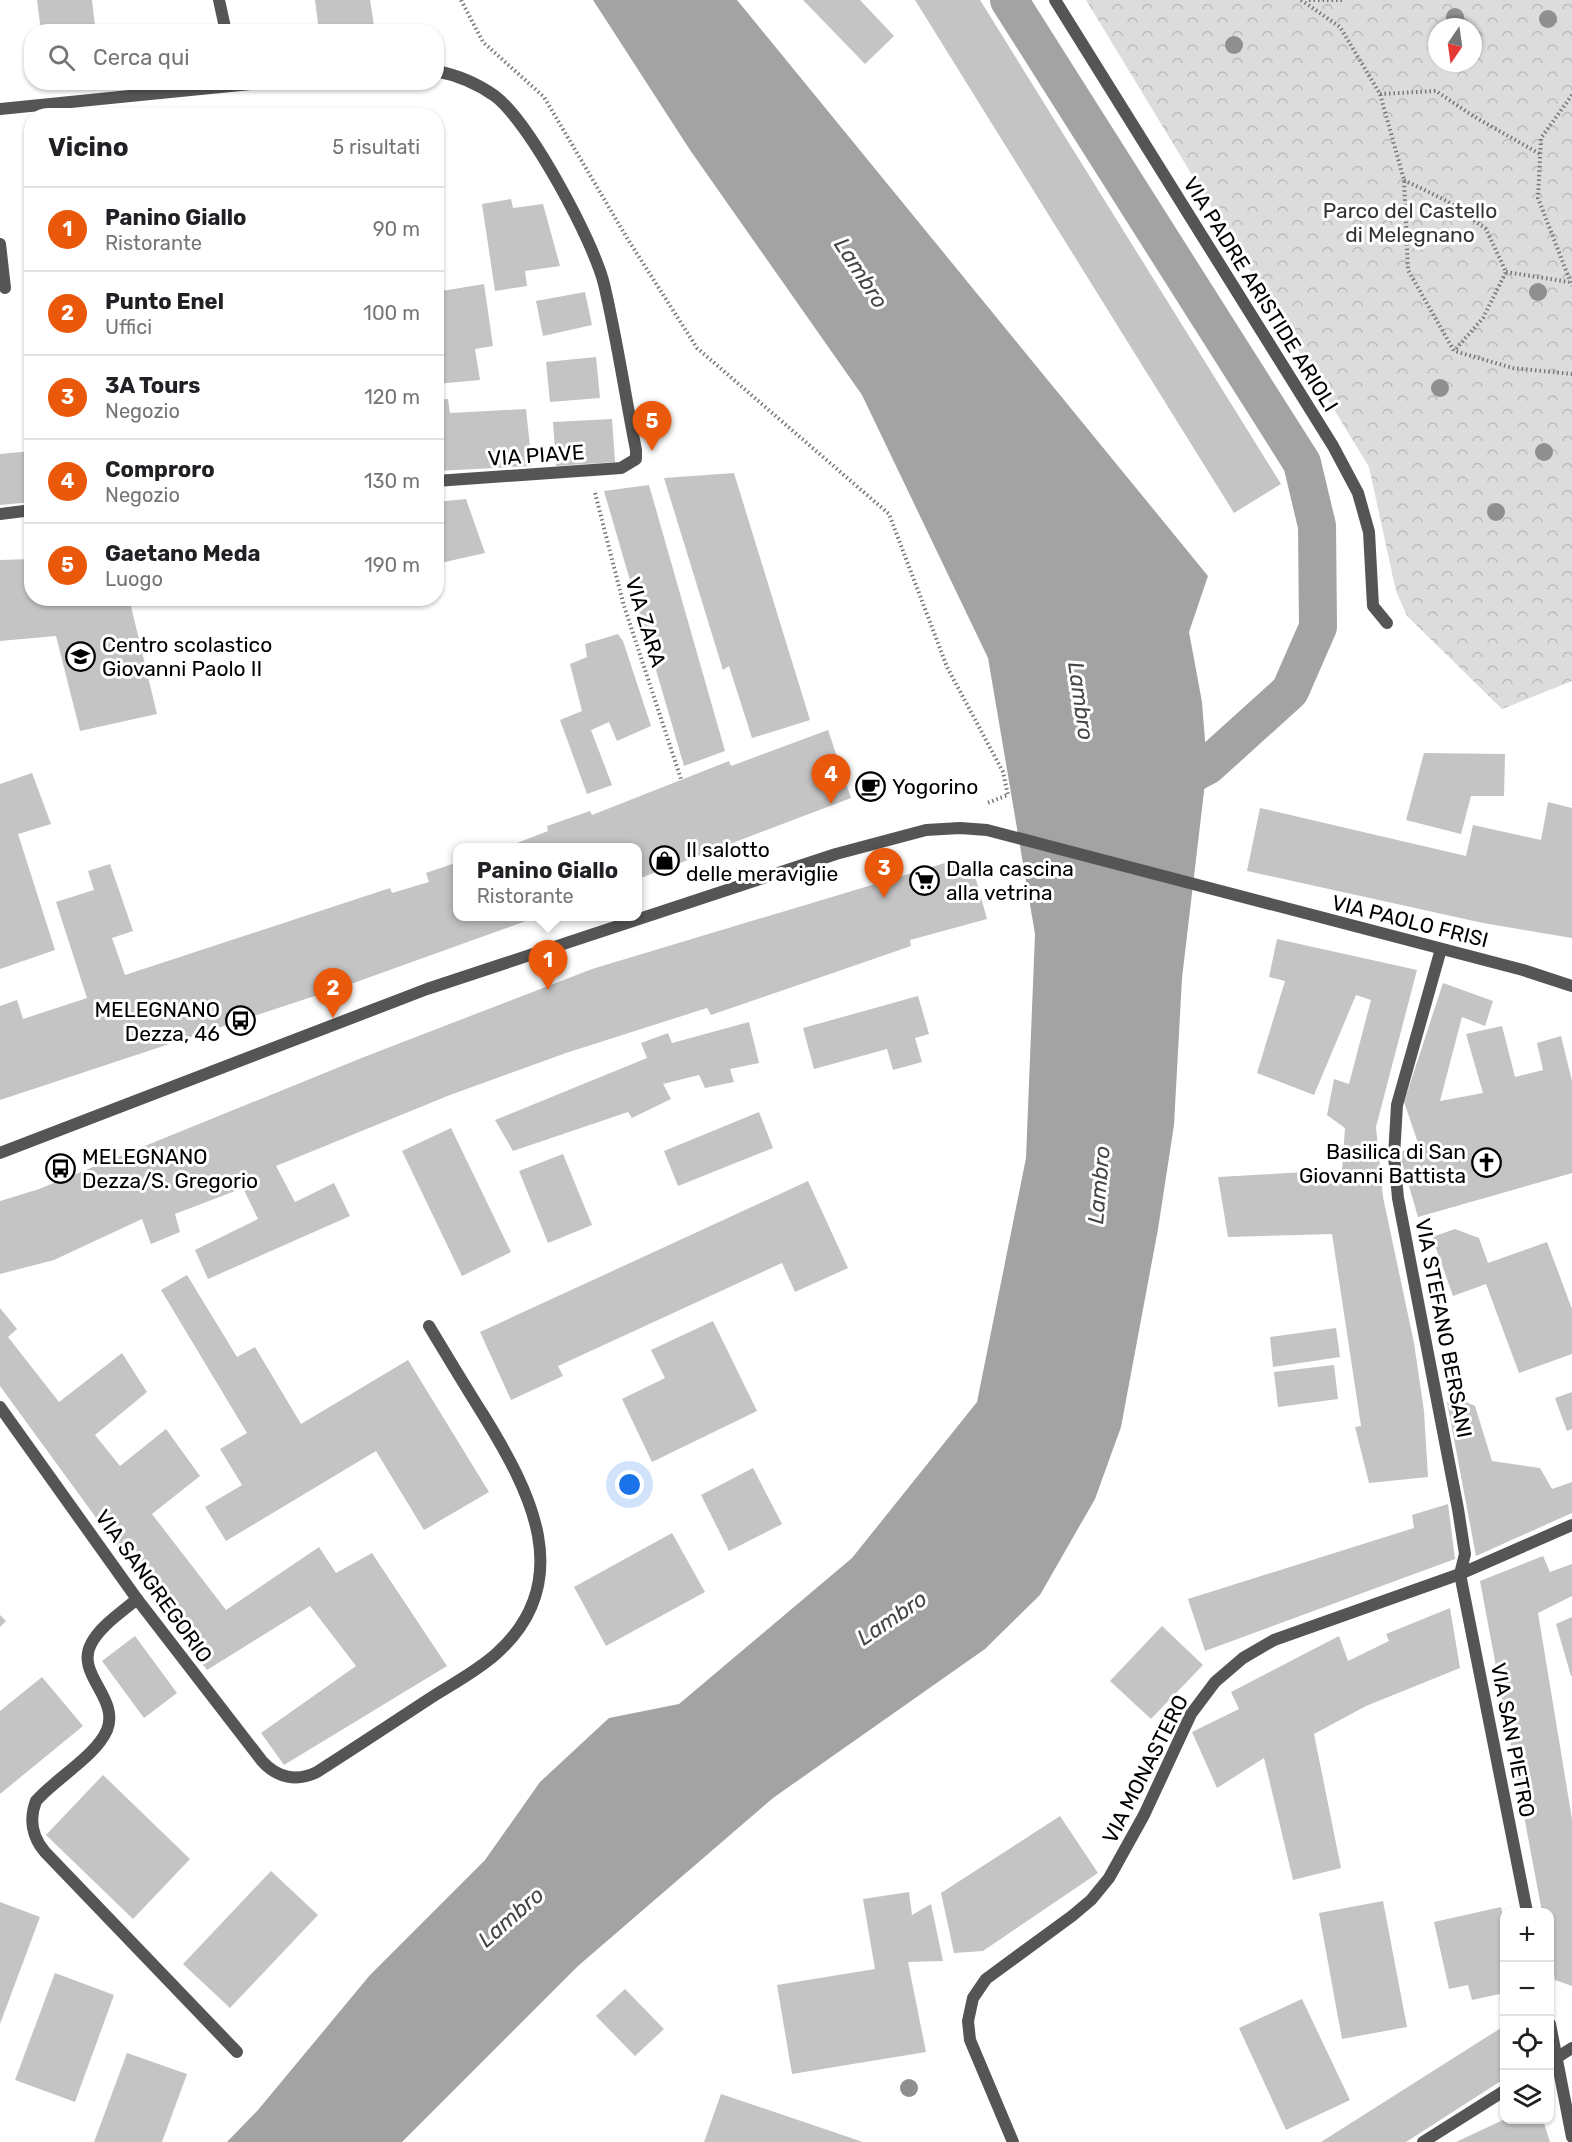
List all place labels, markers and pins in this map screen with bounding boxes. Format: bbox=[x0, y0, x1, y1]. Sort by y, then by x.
pin: 5 bbox=[632, 402, 672, 451]
place label: Centro scolastico Giovanni Paolo II bbox=[102, 632, 272, 681]
school or university icon: Centro scolastico Giovanni Paolo II bbox=[65, 640, 97, 672]
pin: 4 bbox=[812, 754, 850, 804]
cafe icon: Yogorino bbox=[855, 770, 887, 802]
place label: Yogorino bbox=[892, 774, 978, 799]
place label: Il salotto delle meraviglie bbox=[686, 837, 838, 886]
shop icon: Il salotto delle meraviglie bbox=[649, 845, 681, 877]
pin: 3 bbox=[864, 848, 904, 898]
place label: Dalla cascina alla vetrina bbox=[946, 856, 1074, 905]
supermarket icon: Dalla cascina alla vetrina bbox=[909, 864, 941, 896]
pin: 1 bbox=[528, 940, 568, 990]
pin: 2 bbox=[314, 968, 352, 1018]
place label: MELEGNANO Dezza, 46 bbox=[94, 997, 220, 1046]
bus stop icon: MELEGNANO Dezza, 46 bbox=[225, 1005, 257, 1037]
place label: Basilica di San Giovanni Battista bbox=[1299, 1139, 1466, 1188]
place label: MELEGNANO Dezza/S. Gregorio bbox=[82, 1144, 258, 1193]
church icon: Basilica di San Giovanni Battista bbox=[1471, 1147, 1503, 1179]
bus stop icon: MELEGNANO Dezza/S. Gregorio bbox=[45, 1152, 77, 1184]

